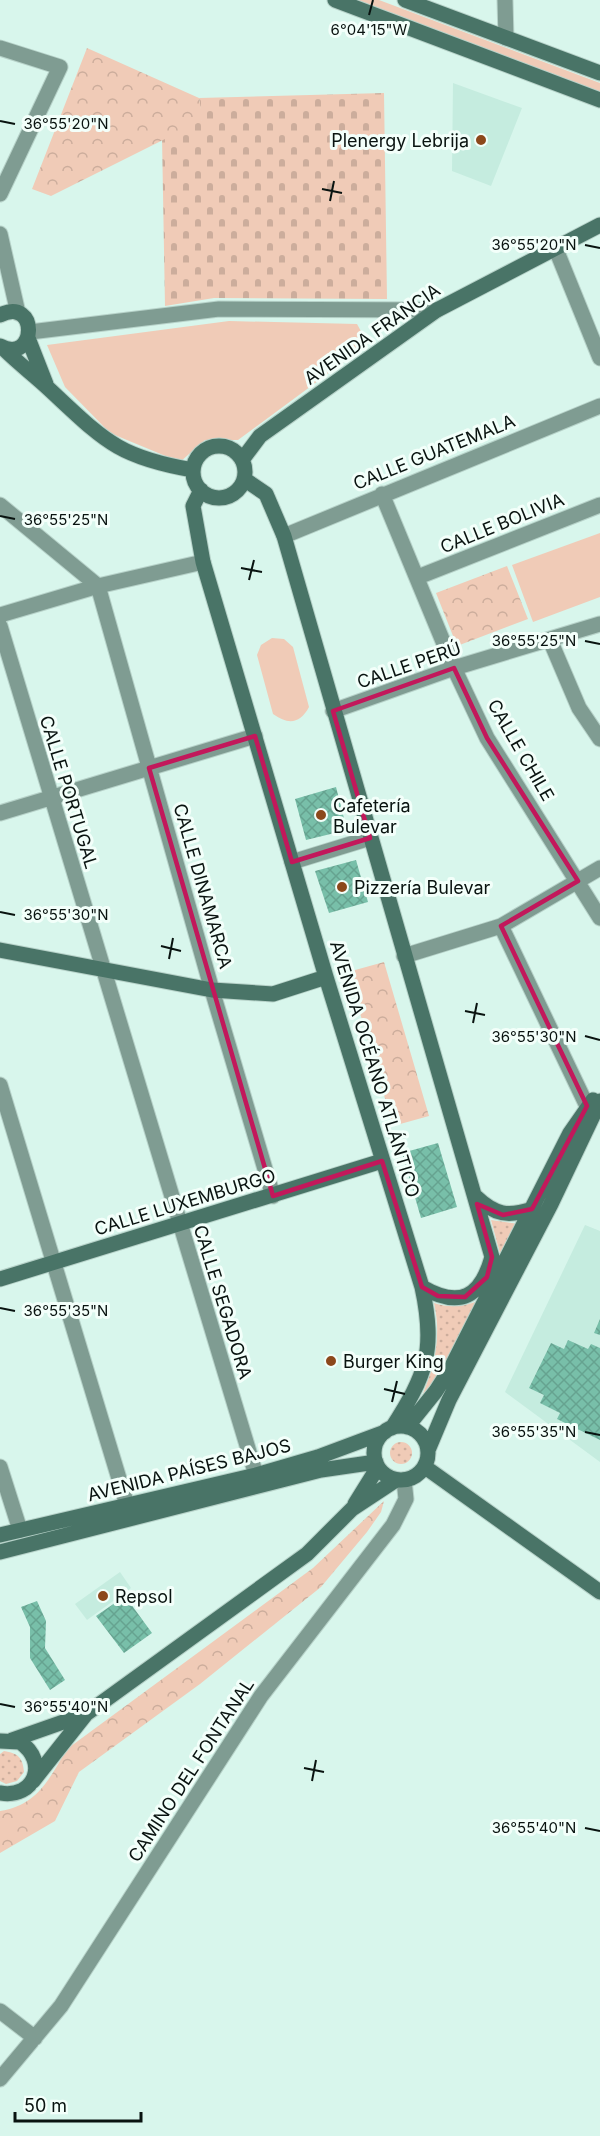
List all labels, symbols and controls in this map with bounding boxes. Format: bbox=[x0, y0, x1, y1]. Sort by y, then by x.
text: 6°04'15"W bbox=[331, 20, 408, 39]
text: 36°55'20"N bbox=[23, 114, 109, 133]
place label: Plenergy Lebrija bbox=[331, 130, 469, 151]
marker: Plenergy Lebrija bbox=[474, 133, 488, 147]
text: 36°55'20"N bbox=[491, 235, 577, 254]
street label: AVENIDA FRANCIA bbox=[300, 279, 444, 389]
street label: CALLE GUATEMALA bbox=[350, 410, 518, 494]
street label: CALLE BOLIVIA bbox=[437, 489, 567, 557]
text: 36°55'25"N bbox=[24, 510, 108, 529]
text: 36°55'25"N bbox=[492, 631, 576, 650]
street label: CALLE PERÚ bbox=[354, 636, 464, 693]
street label: CALLE CHILE bbox=[483, 695, 559, 805]
street label: CALLE PORTUGAL bbox=[36, 713, 102, 871]
place label: Cafetería Bulevar bbox=[333, 795, 411, 837]
street label: CALLE DINAMARCA bbox=[169, 801, 237, 971]
marker: Cafetería Bulevar bbox=[314, 808, 328, 822]
place label: Pizzería Bulevar bbox=[354, 877, 491, 898]
marker: Pizzería Bulevar bbox=[335, 880, 349, 894]
text: 36°55'30"N bbox=[23, 905, 109, 924]
street label: AVENIDA OCÉANO ATLÁNTICO bbox=[326, 938, 425, 1200]
text: 36°55'30"N bbox=[491, 1027, 577, 1046]
street label: CALLE LUXEMBURGO bbox=[92, 1164, 278, 1240]
street label: CALLE SEGADORA bbox=[190, 1222, 256, 1382]
text: 36°55'35"N bbox=[24, 1301, 108, 1320]
place label: Burger King bbox=[343, 1351, 444, 1372]
marker: Burger King bbox=[324, 1354, 338, 1368]
text: 36°55'35"N bbox=[492, 1422, 576, 1441]
street label: AVENIDA PAÍSES BAJOS bbox=[85, 1434, 293, 1505]
place label: Repsol bbox=[115, 1586, 173, 1607]
marker: Repsol bbox=[96, 1589, 110, 1603]
street label: CAMINO DEL FONTANAL bbox=[124, 1674, 258, 1866]
text: 36°55'40"N bbox=[24, 1697, 108, 1716]
text: 36°55'40"N bbox=[492, 1818, 576, 1837]
scale bar bbox=[15, 2085, 141, 2123]
text: 50 m bbox=[24, 2095, 67, 2116]

